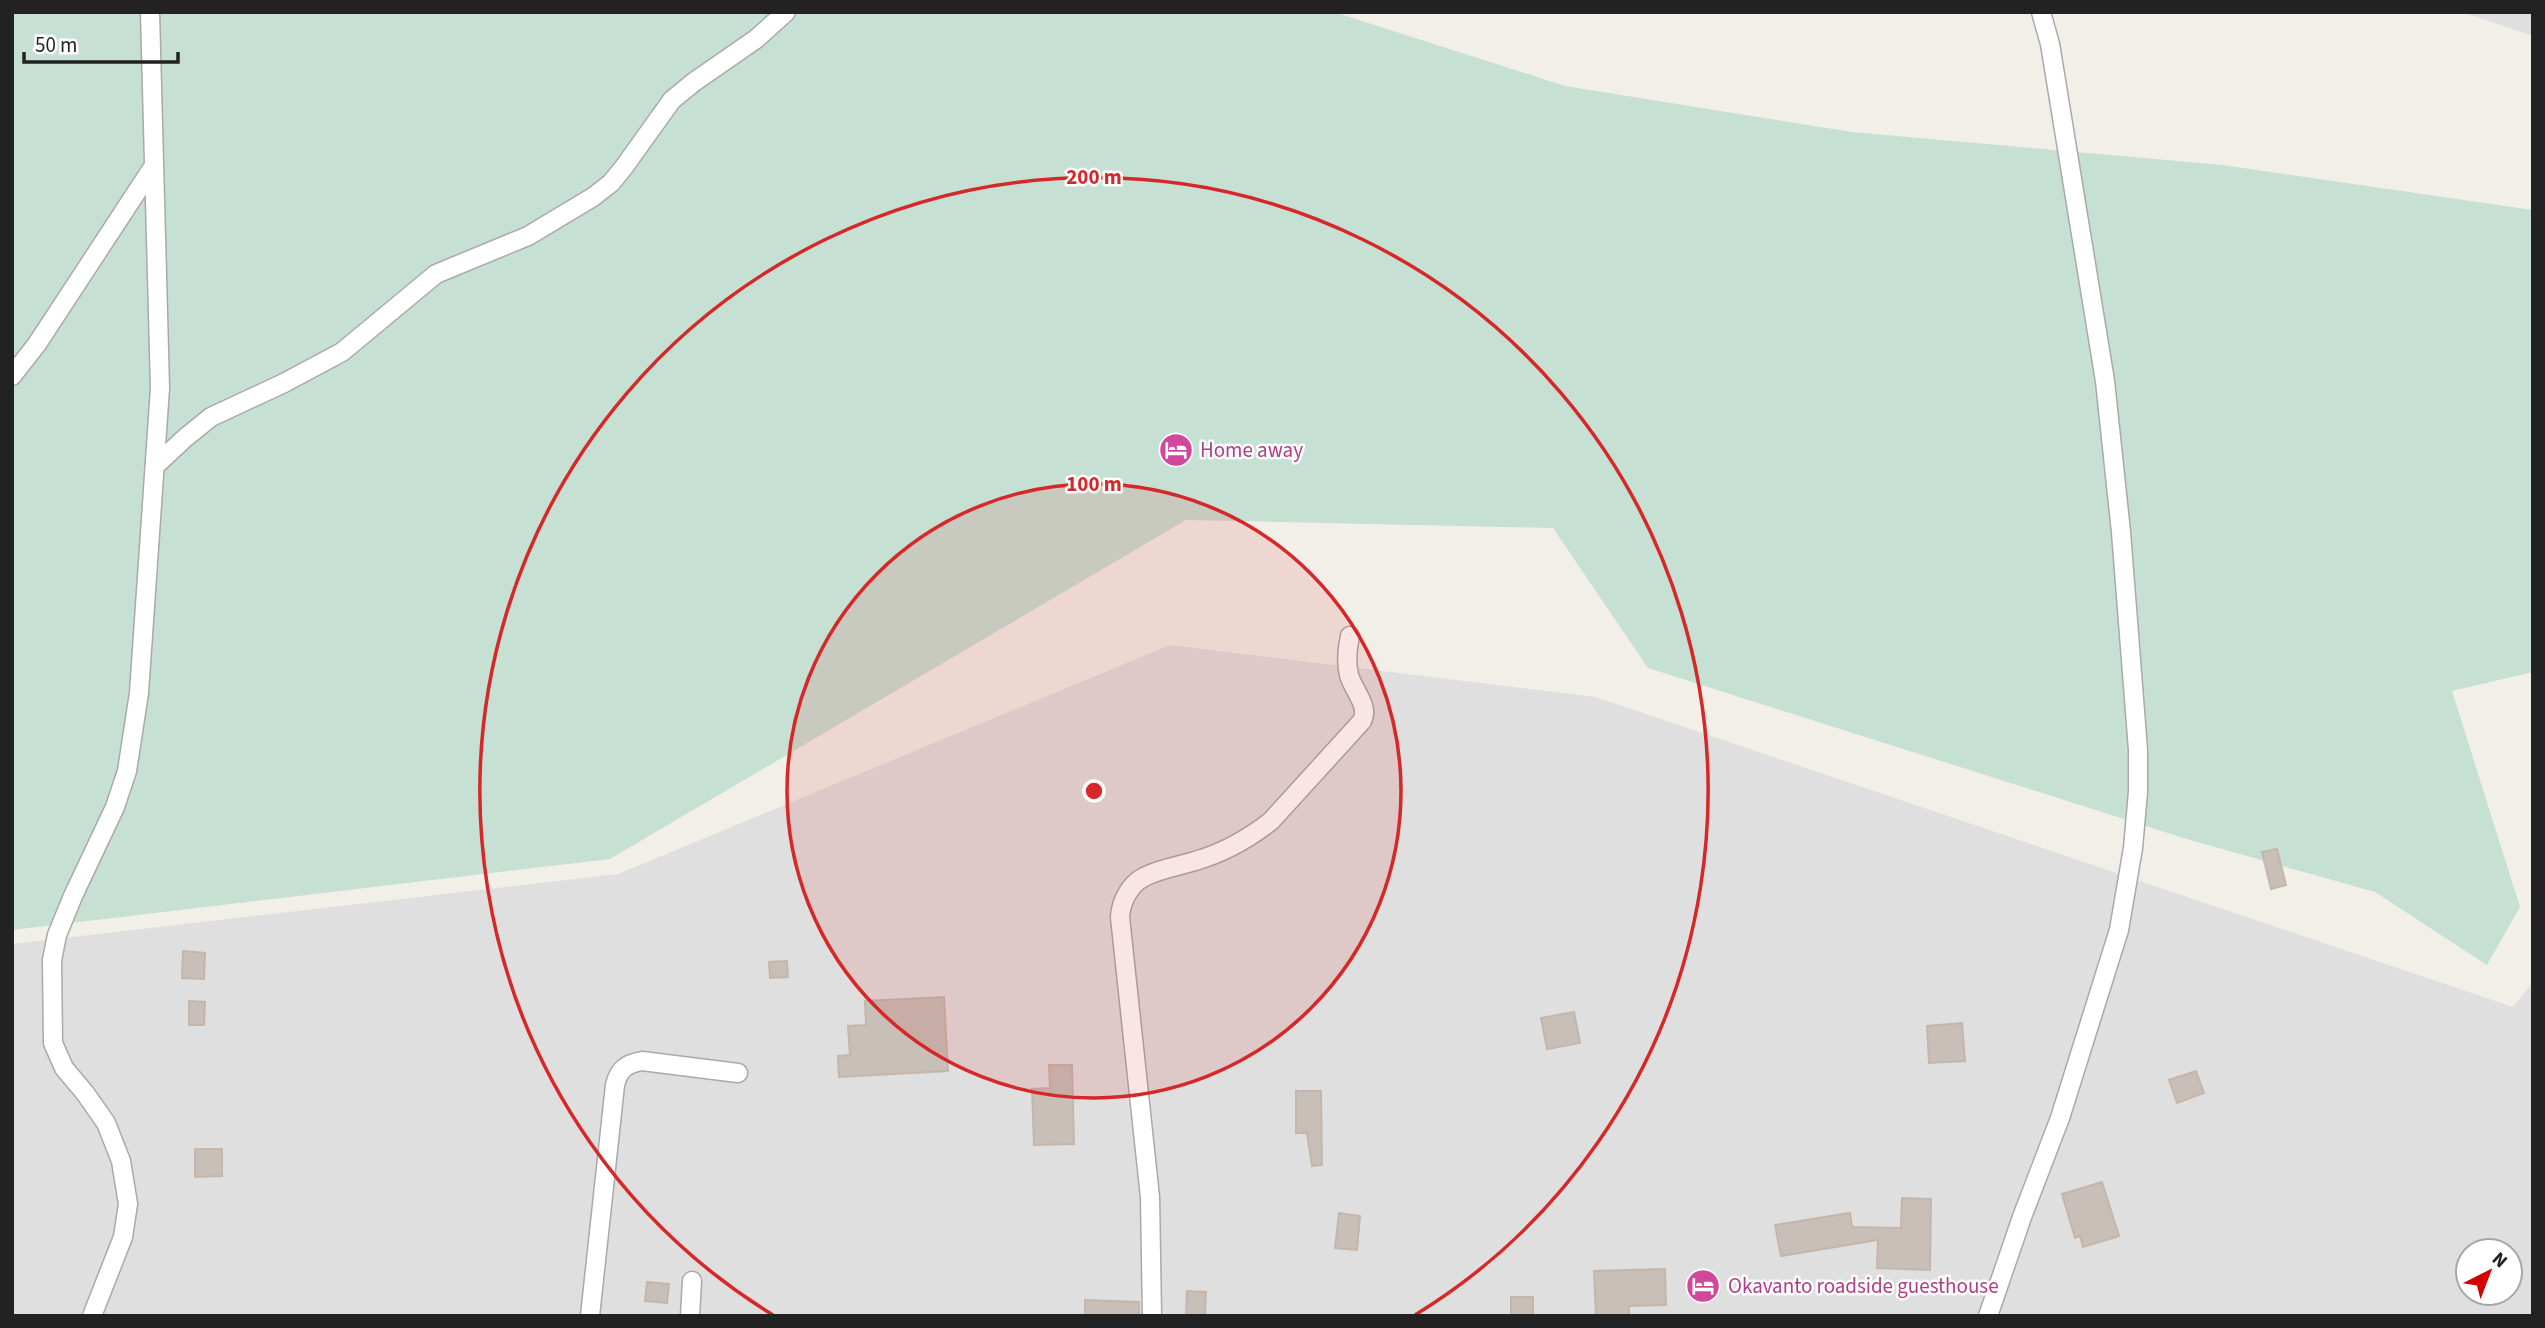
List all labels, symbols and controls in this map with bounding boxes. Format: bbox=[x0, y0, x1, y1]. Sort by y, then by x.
scale bar bbox=[24, 21, 178, 65]
text: 50 m bbox=[35, 30, 77, 60]
text: 200 m bbox=[1066, 162, 1122, 192]
hotel icon: Home away bbox=[1157, 431, 1195, 469]
place label: Home away bbox=[1200, 435, 1303, 465]
text: 100 m bbox=[1066, 469, 1122, 499]
centre of rings bbox=[1082, 779, 1106, 803]
north arrow bbox=[2454, 1237, 2524, 1307]
text: N bbox=[2486, 1246, 2513, 1275]
hotel icon: Okavanto roadside guesthouse bbox=[1684, 1267, 1722, 1305]
place label: Okavanto roadside guesthouse bbox=[1728, 1271, 1999, 1301]

